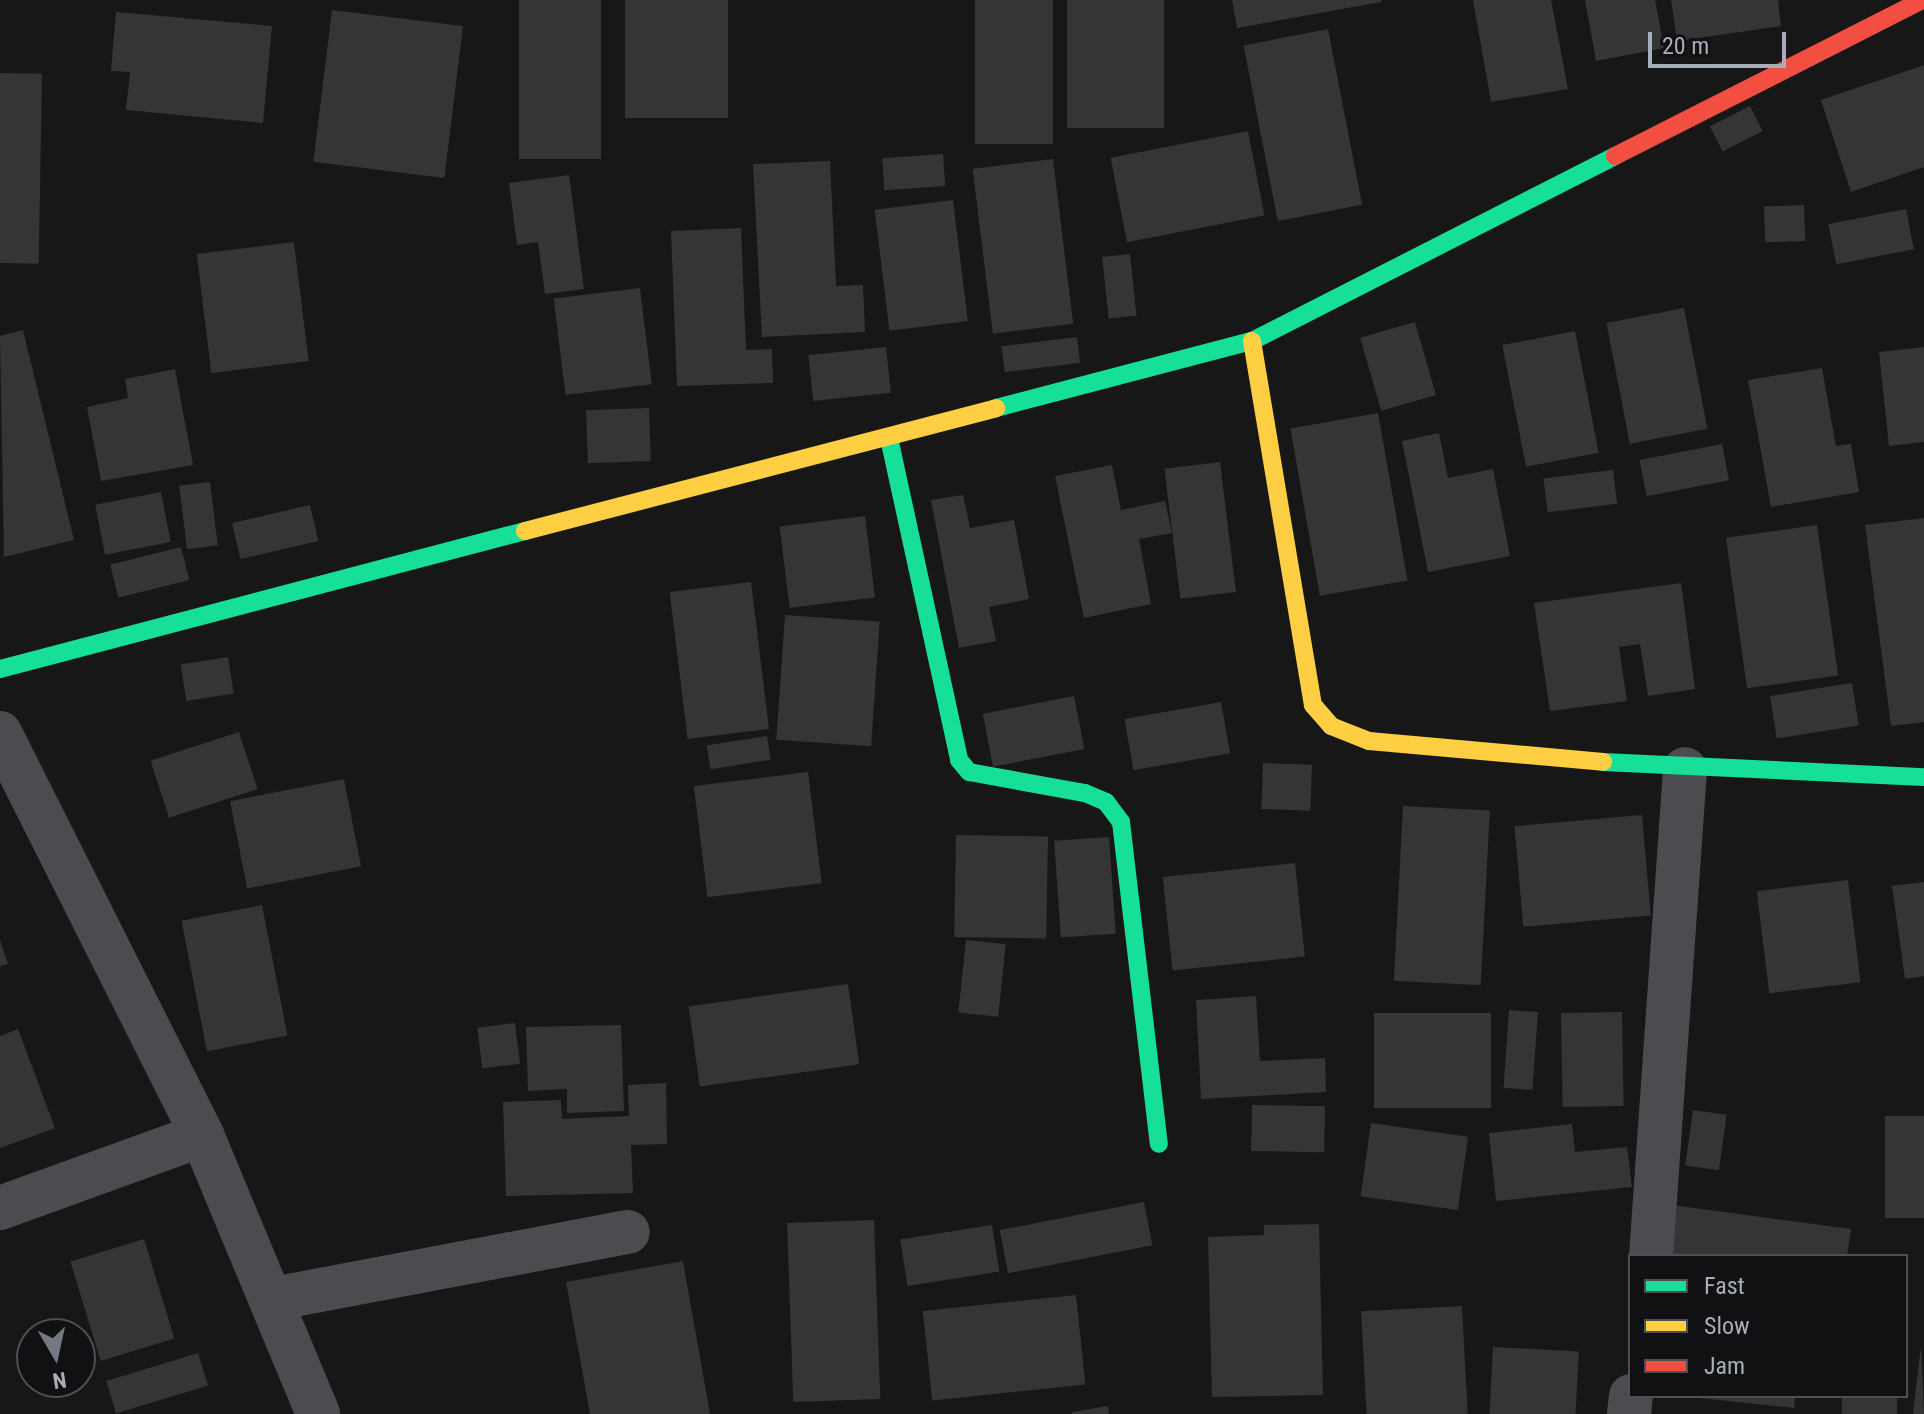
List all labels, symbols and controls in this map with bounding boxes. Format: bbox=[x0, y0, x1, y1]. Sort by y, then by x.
scale bar bbox=[1652, 16, 1790, 66]
text: 20 m bbox=[1662, 32, 1709, 60]
legend bbox=[1628, 1254, 1908, 1398]
text: Fast bbox=[1704, 1272, 1745, 1300]
text: Slow bbox=[1704, 1312, 1750, 1340]
north arrow bbox=[16, 1318, 96, 1398]
text: Jam bbox=[1704, 1352, 1745, 1380]
text: N bbox=[51, 1367, 68, 1394]

